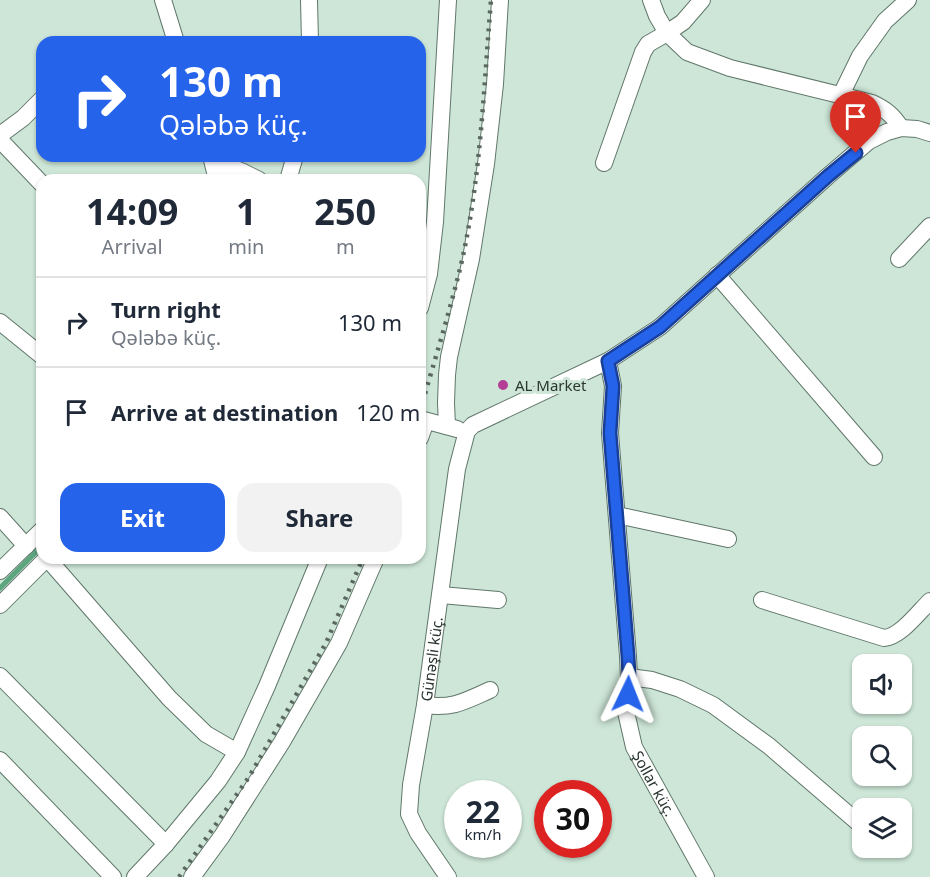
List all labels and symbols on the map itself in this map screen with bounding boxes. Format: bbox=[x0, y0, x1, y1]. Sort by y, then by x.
pin bbox=[830, 91, 881, 153]
place label: AL Market bbox=[515, 375, 587, 395]
marker: AL Market bbox=[496, 378, 510, 392]
street label: Günəşli küç. bbox=[416, 615, 447, 703]
position arrow bbox=[596, 662, 660, 726]
street label: Şollar küç. bbox=[628, 747, 680, 820]
speed limit sign: 30 bbox=[534, 780, 612, 858]

